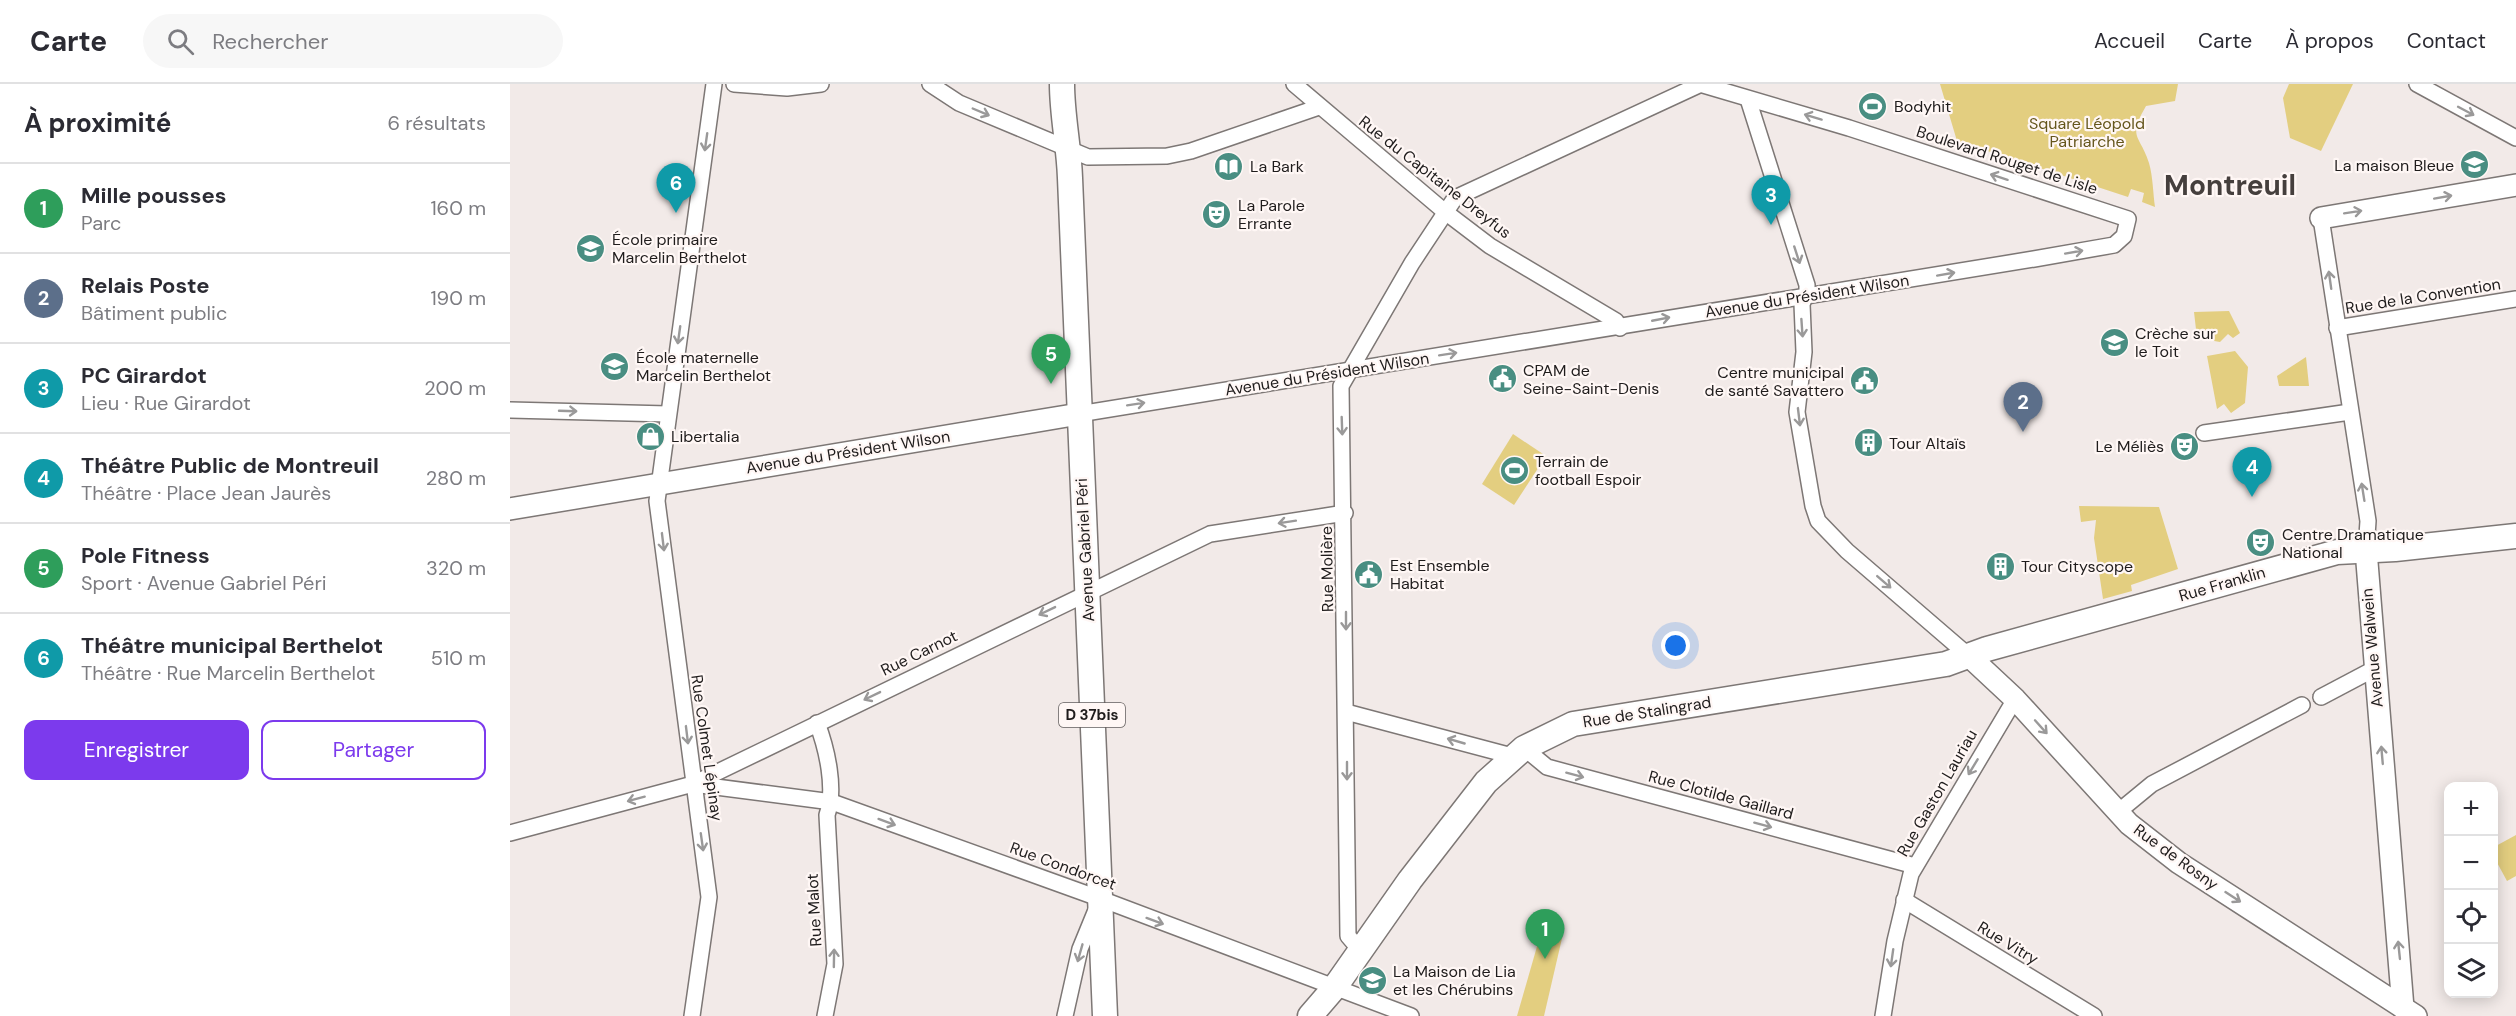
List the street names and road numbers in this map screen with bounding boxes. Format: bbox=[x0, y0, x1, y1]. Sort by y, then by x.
street label: Rue du Capitaine Dreyfus bbox=[1355, 111, 1515, 243]
street label: Boulevard Rouget de Lisle bbox=[1914, 121, 2100, 199]
street label: Avenue du Président Wilson bbox=[1703, 269, 1911, 323]
street label: Rue de la Convention bbox=[2344, 273, 2502, 319]
street label: Avenue du Président Wilson bbox=[1223, 347, 1431, 401]
street label: Avenue du Président Wilson bbox=[744, 425, 952, 479]
street label: Avenue Gabriel Péri bbox=[1071, 478, 1099, 622]
street label: Rue Molière bbox=[1316, 526, 1338, 612]
street label: Rue Franklin bbox=[2176, 562, 2268, 606]
street label: Avenue Walwein bbox=[2356, 587, 2388, 709]
street label: Rue Carnot bbox=[877, 625, 961, 681]
street label: Rue Colmet Lépinay bbox=[686, 673, 728, 823]
street label: Rue de Stalingrad bbox=[1581, 691, 1713, 733]
road number: D 37bis bbox=[1059, 703, 1125, 727]
street label: Rue Gaston Lauriau bbox=[1892, 726, 1982, 860]
street label: Rue Clotilde Gaillard bbox=[1646, 766, 1796, 824]
street label: Rue de Rosny bbox=[2129, 819, 2223, 895]
street label: Rue Condorcet bbox=[1007, 837, 1119, 895]
street label: Rue Malot bbox=[802, 873, 826, 947]
street label: Rue Vitry bbox=[1974, 917, 2042, 969]

